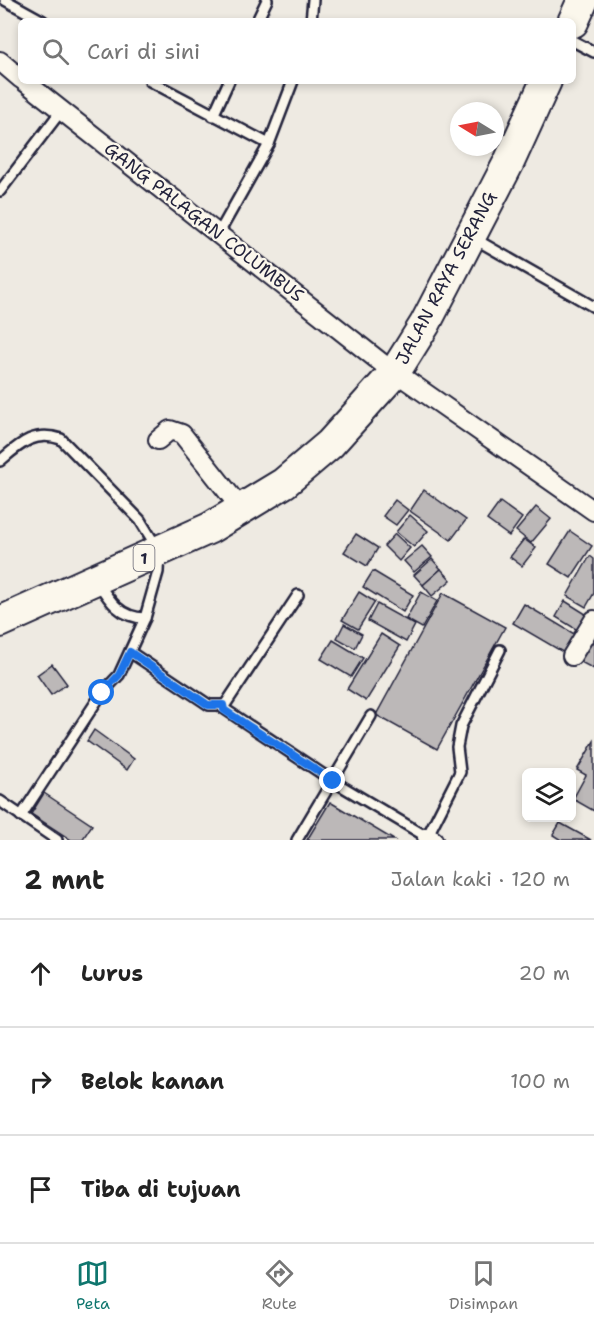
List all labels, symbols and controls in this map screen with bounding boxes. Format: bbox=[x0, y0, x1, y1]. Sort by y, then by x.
search box bbox=[18, 18, 576, 84]
icon: search bbox=[39, 35, 72, 68]
text: Cari di sini bbox=[87, 37, 200, 66]
north arrow bbox=[450, 102, 504, 156]
street label: GANG PALAGAN COLUMBUS bbox=[99, 137, 309, 307]
street label: JALAN RAYA SERANG bbox=[390, 187, 502, 369]
road number: 1 bbox=[134, 545, 154, 571]
route start bbox=[88, 679, 114, 705]
route end bbox=[319, 767, 345, 793]
map controls bbox=[522, 768, 576, 822]
button: layers bbox=[522, 768, 576, 822]
text: 2 mnt bbox=[24, 862, 104, 897]
text: Jalan kaki · 120 m bbox=[390, 866, 570, 892]
icon: ahead bbox=[24, 957, 57, 990]
text: Lurus bbox=[81, 959, 143, 988]
text: 20 m bbox=[519, 960, 570, 986]
icon: right bbox=[24, 1065, 57, 1098]
text: Belok kanan bbox=[81, 1067, 224, 1096]
text: 100 m bbox=[510, 1068, 570, 1094]
icon: arrive bbox=[24, 1173, 57, 1206]
text: Tiba di tujuan bbox=[81, 1175, 241, 1204]
tab: Peta bbox=[76, 1257, 110, 1314]
tab: Rute bbox=[262, 1257, 297, 1314]
tab: Disimpan bbox=[449, 1257, 518, 1314]

